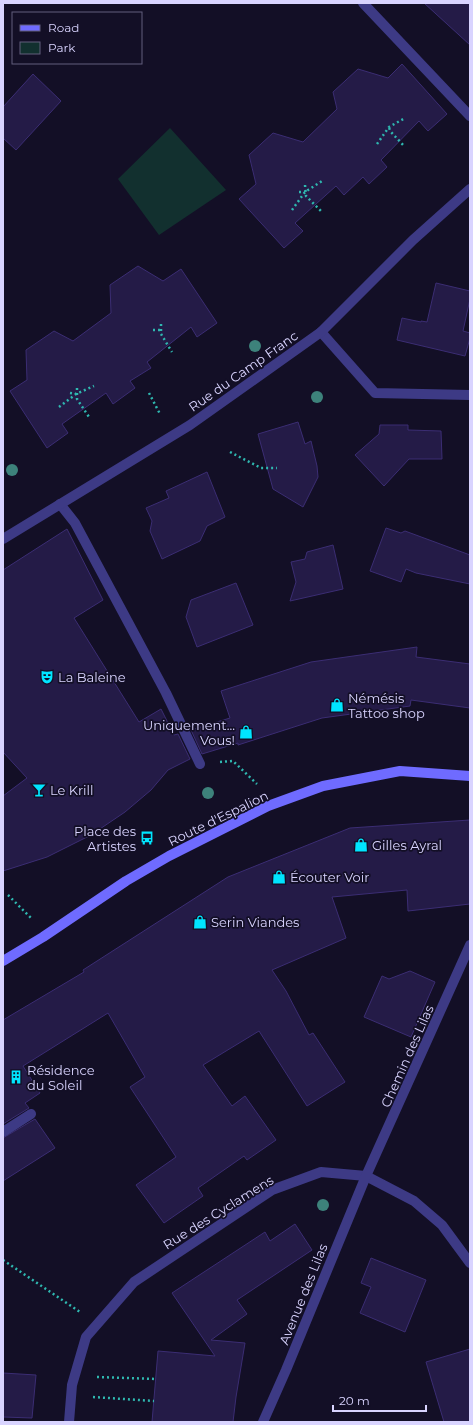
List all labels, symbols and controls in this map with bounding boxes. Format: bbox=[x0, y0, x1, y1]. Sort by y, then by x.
legend bbox=[12, 12, 142, 64]
text: Road bbox=[48, 20, 79, 35]
text: Park bbox=[48, 40, 76, 55]
street label: Rue du Camp Franc bbox=[185, 327, 301, 415]
theatre icon: La Baleine bbox=[39, 669, 55, 685]
place label: La Baleine bbox=[58, 669, 126, 685]
place label: Némésis Tattoo shop bbox=[348, 690, 425, 721]
shop icon: Némésis Tattoo shop bbox=[329, 697, 345, 713]
place label: Uniquement... Vous! bbox=[143, 717, 235, 748]
shop icon: Uniquement... Vous! bbox=[238, 724, 254, 740]
bar icon: Le Krill bbox=[31, 782, 47, 798]
place label: Le Krill bbox=[50, 782, 94, 798]
street label: Route d'Espalion bbox=[165, 787, 271, 849]
place label: Place des Artistes bbox=[74, 823, 136, 854]
bus stop icon: Place des Artistes bbox=[139, 830, 155, 846]
shop icon: Gilles Ayral bbox=[353, 837, 369, 853]
place label: Gilles Ayral bbox=[372, 837, 442, 853]
shop icon: Écouter Voir bbox=[271, 869, 287, 885]
place label: Écouter Voir bbox=[290, 869, 369, 885]
shop icon: Serin Viandes bbox=[192, 914, 208, 930]
place label: Serin Viandes bbox=[211, 914, 299, 930]
street label: Chemin des Lilas bbox=[377, 1002, 437, 1110]
place label: Résidence du Soleil bbox=[27, 1062, 95, 1093]
building icon: Résidence du Soleil bbox=[8, 1069, 24, 1085]
street label: Rue des Cyclamens bbox=[160, 1172, 276, 1252]
street label: Avenue des Lilas bbox=[275, 1241, 331, 1347]
scale bar bbox=[333, 1387, 426, 1413]
text: 20 m bbox=[339, 1393, 370, 1408]

